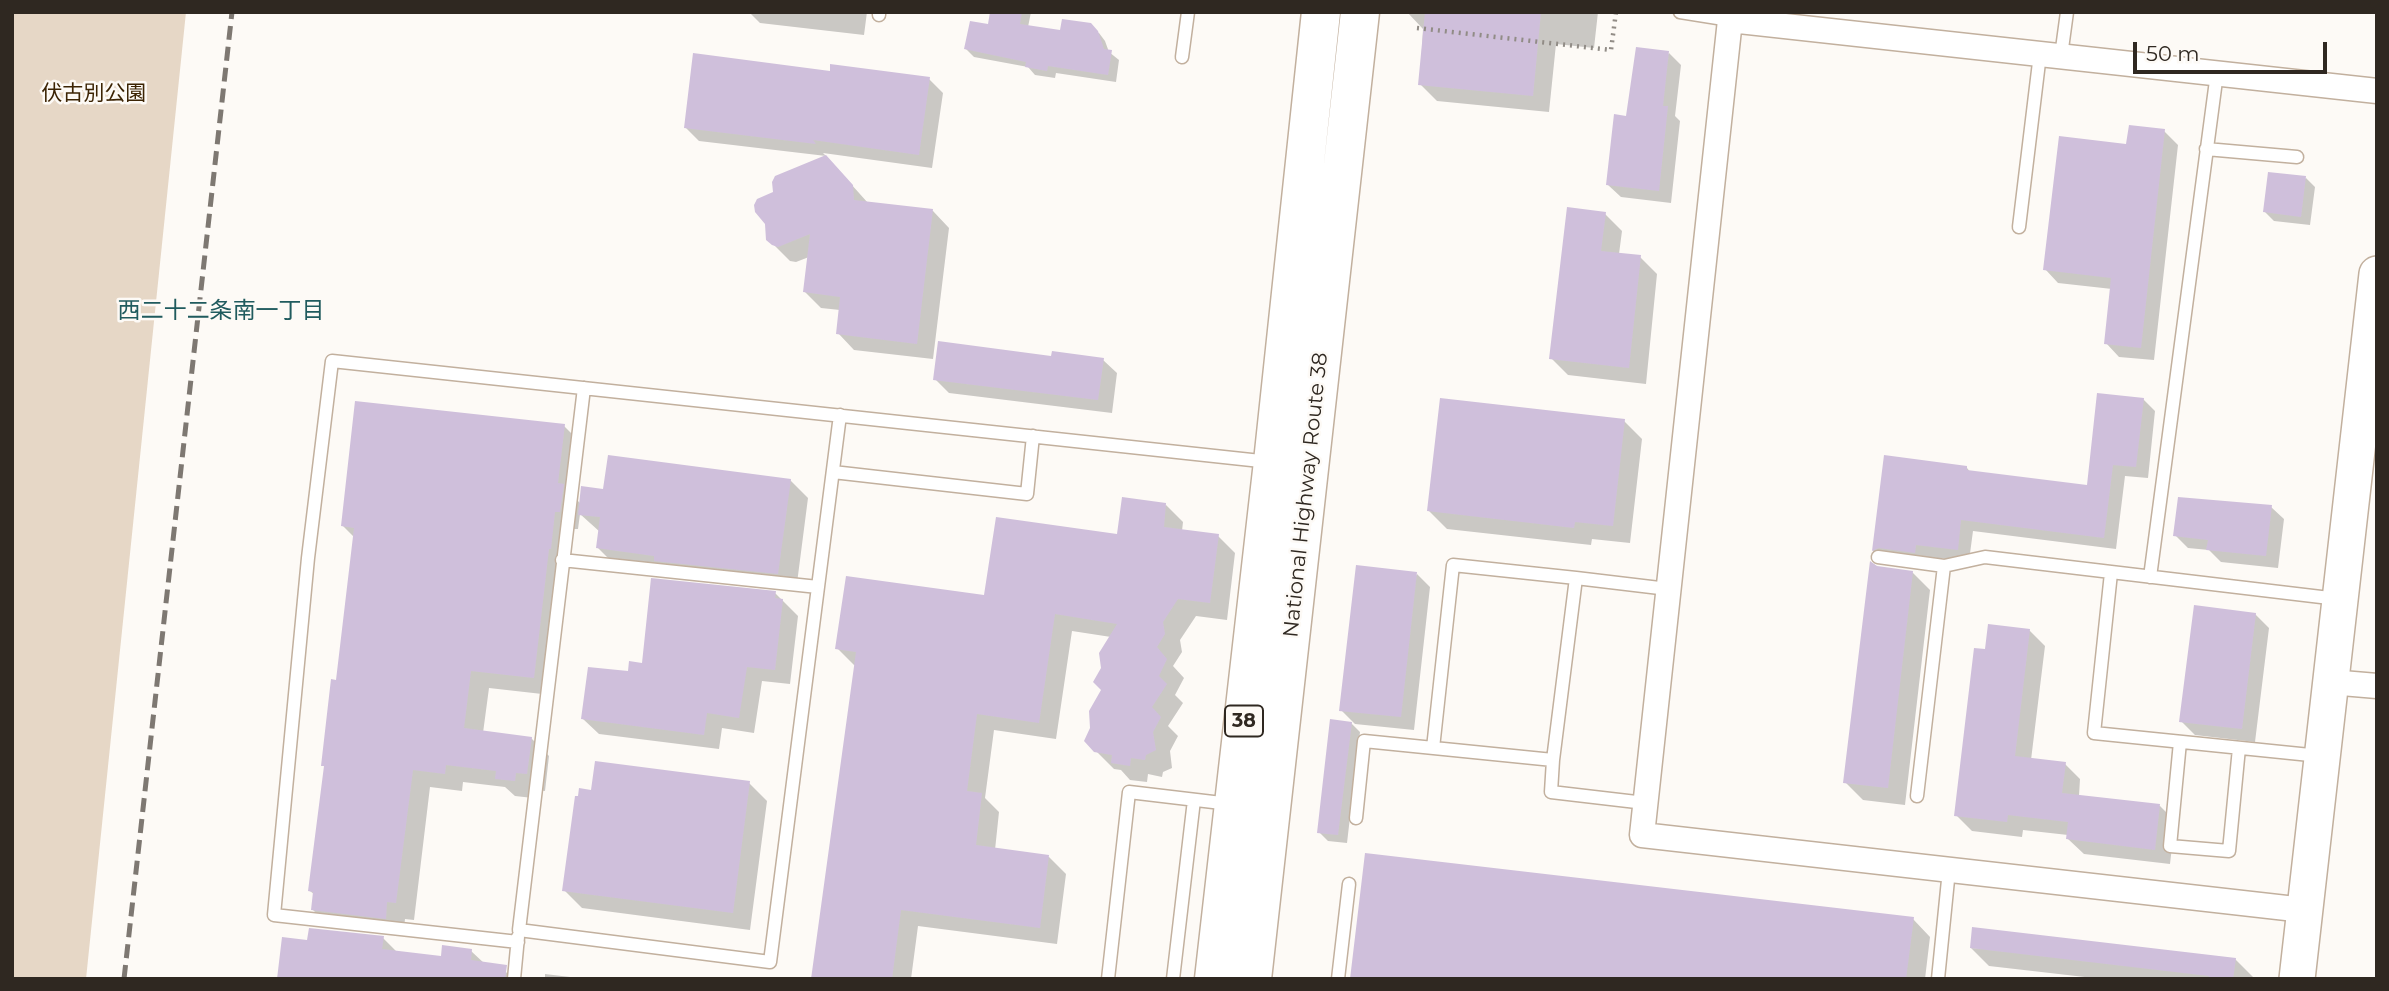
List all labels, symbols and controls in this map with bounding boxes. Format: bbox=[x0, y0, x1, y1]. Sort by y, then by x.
scale bar bbox=[2137, 28, 2331, 72]
text: 50 m bbox=[2146, 41, 2200, 66]
park label: 伏古別公園 bbox=[42, 81, 146, 107]
district label: 西二十二条南一丁目 bbox=[118, 297, 324, 325]
street label: National Highway Route 38 bbox=[1278, 351, 1334, 639]
road number: 38 bbox=[1225, 706, 1263, 736]

